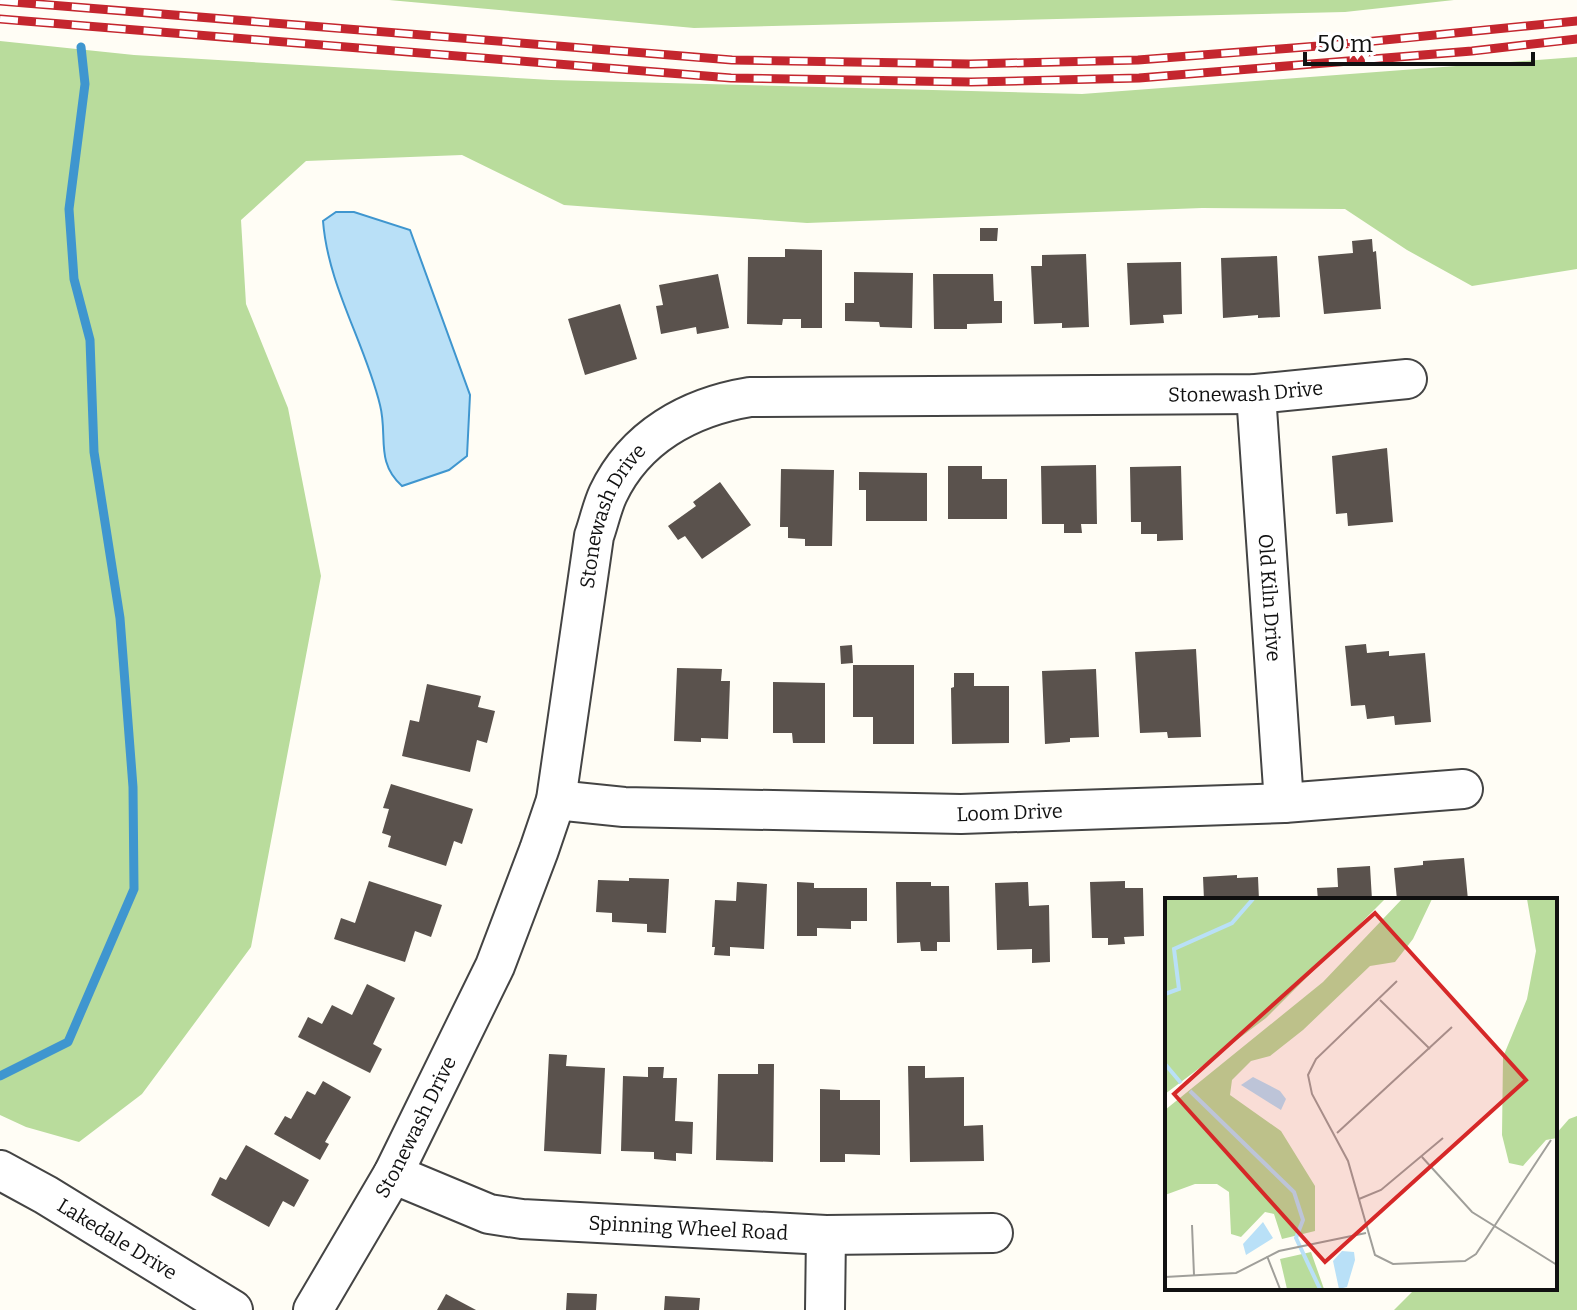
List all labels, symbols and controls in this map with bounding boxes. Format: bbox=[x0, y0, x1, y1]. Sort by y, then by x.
scale bar bbox=[1305, 16, 1533, 66]
text: 50 m bbox=[1317, 30, 1373, 58]
street label: Stonewash Drive bbox=[1168, 375, 1324, 407]
street label: Stonewash Drive bbox=[575, 438, 650, 590]
street label: Old Kiln Drive bbox=[1254, 533, 1286, 662]
street label: Loom Drive bbox=[956, 799, 1063, 826]
inset map bbox=[1165, 898, 1557, 1290]
street label: Stonewash Drive bbox=[370, 1052, 461, 1202]
street label: Lakedale Drive bbox=[53, 1193, 181, 1285]
street label: Spinning Wheel Road bbox=[588, 1211, 789, 1245]

